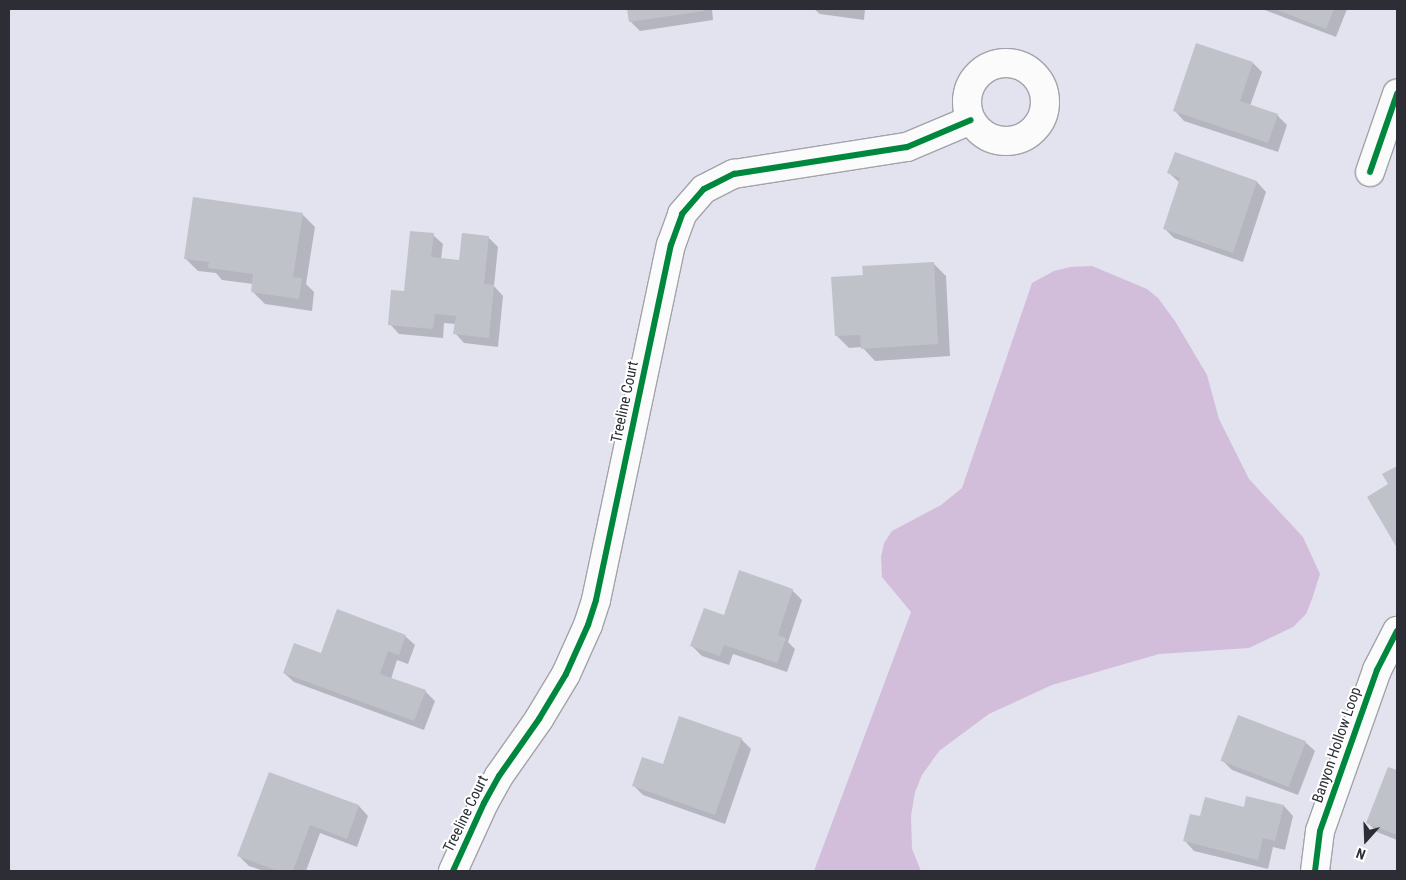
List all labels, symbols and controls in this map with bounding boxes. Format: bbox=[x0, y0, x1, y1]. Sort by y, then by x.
street label: Treeline Court bbox=[608, 360, 642, 444]
street label: Banyon Hollow Loop bbox=[1309, 685, 1365, 805]
street label: Treeline Court bbox=[440, 773, 492, 855]
north arrow bbox=[1341, 815, 1391, 865]
text: N bbox=[1354, 845, 1368, 863]

